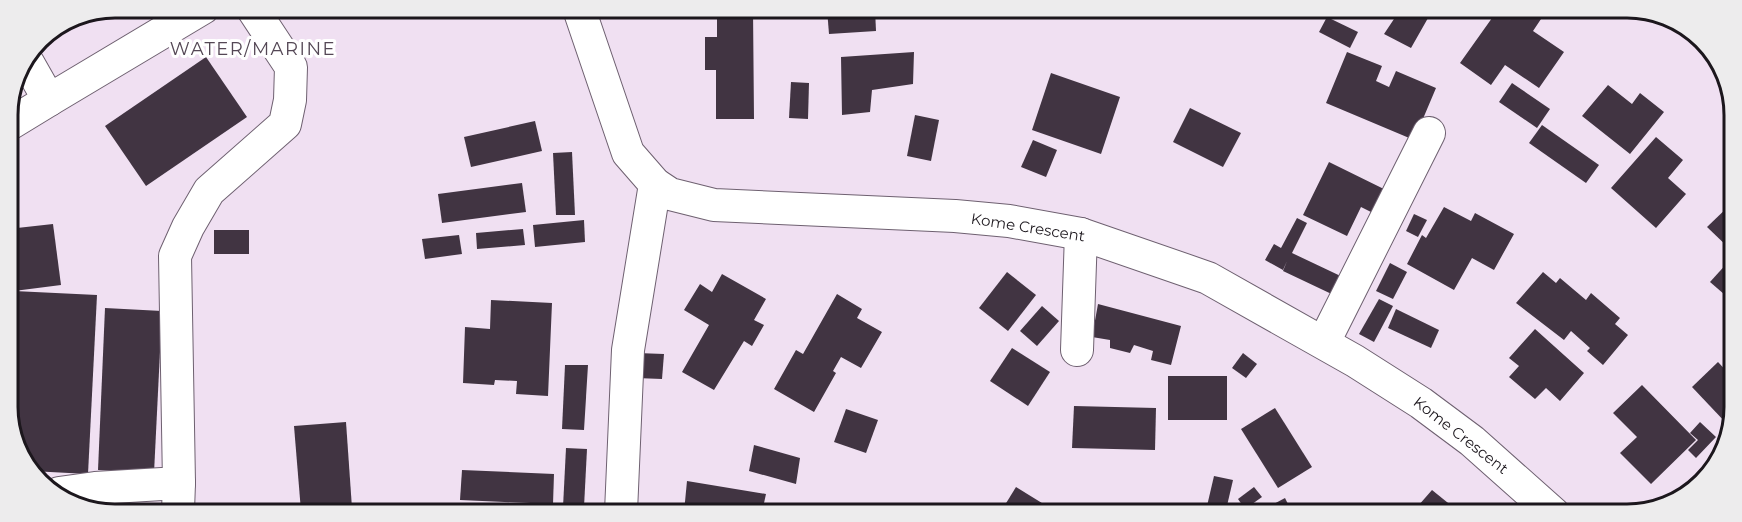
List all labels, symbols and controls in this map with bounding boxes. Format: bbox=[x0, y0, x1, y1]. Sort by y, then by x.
district label: WATER/MARINE bbox=[170, 38, 336, 60]
street label: Kome Crescent bbox=[970, 209, 1086, 245]
street label: Kome Crescent bbox=[1410, 392, 1512, 478]

